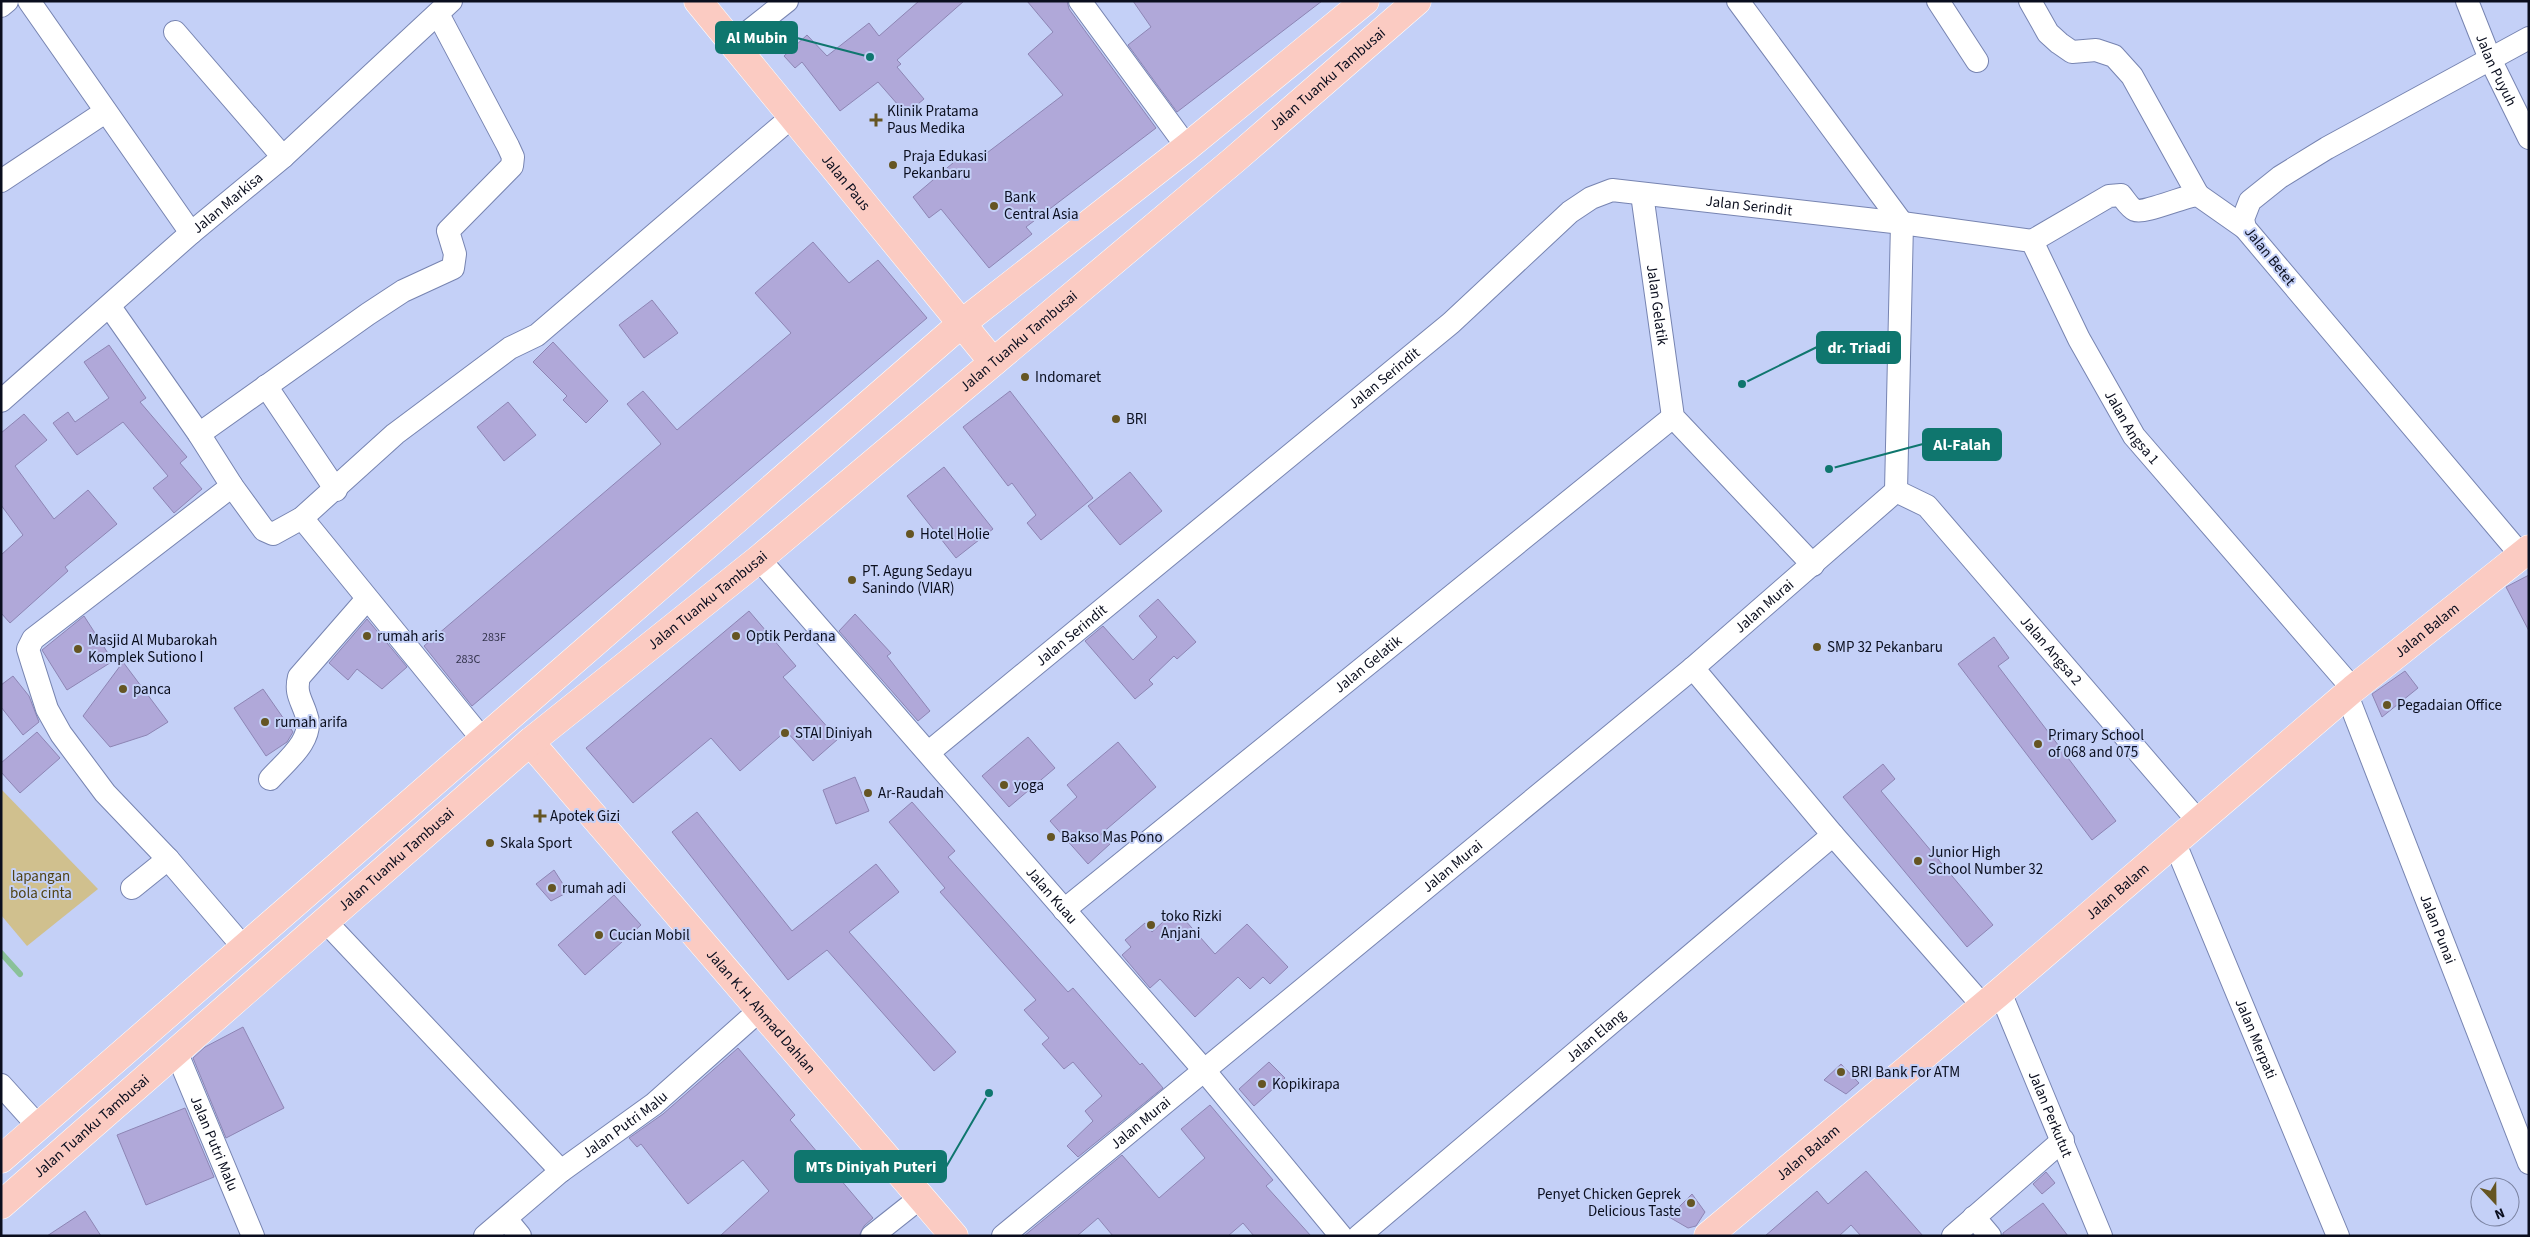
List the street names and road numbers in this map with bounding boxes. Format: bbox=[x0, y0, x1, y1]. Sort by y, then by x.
street label: Jalan Tuanku Tambusai bbox=[1265, 23, 1390, 136]
street label: Jalan Puyuh bbox=[2470, 31, 2522, 110]
street label: Jalan Paus bbox=[816, 150, 875, 215]
street label: Jalan Markisa bbox=[188, 168, 268, 239]
street label: Jalan Serindit bbox=[1704, 191, 1793, 221]
street label: Jalan Betet bbox=[2239, 222, 2300, 290]
street label: Jalan Gelatik bbox=[1641, 263, 1673, 347]
street label: Jalan Tuanku Tambusai bbox=[955, 286, 1082, 397]
street label: Jalan Serindit bbox=[1344, 343, 1425, 414]
street label: Jalan Angsa 1 bbox=[2099, 386, 2164, 469]
street label: Jalan Tuanku Tambusai bbox=[643, 546, 772, 655]
street label: Jalan Murai bbox=[1730, 575, 1799, 638]
street label: Jalan Balam bbox=[2390, 598, 2464, 663]
street label: Jalan Serindit bbox=[1031, 600, 1112, 671]
street label: Jalan Angsa 2 bbox=[2015, 611, 2087, 690]
street label: Jalan Gelatik bbox=[1330, 630, 1407, 698]
street label: Jalan Tuanku Tambusai bbox=[334, 803, 459, 916]
street label: Jalan Murai bbox=[1418, 835, 1487, 898]
street label: Jalan Balam bbox=[2081, 859, 2154, 925]
street label: Jalan Kuau bbox=[1021, 863, 1082, 929]
street label: Jalan Punai bbox=[2414, 891, 2461, 967]
street label: Jalan K.H. Ahmad Dahlan bbox=[701, 945, 820, 1079]
street label: Jalan Merpati bbox=[2230, 995, 2282, 1082]
street label: Jalan Elang bbox=[1562, 1004, 1631, 1068]
street label: Jalan Perkutut bbox=[2023, 1068, 2077, 1161]
street label: Jalan Tuanku Tambusai bbox=[29, 1070, 154, 1183]
street label: Jalan Putri Malu bbox=[578, 1086, 673, 1163]
street label: Jalan Murai bbox=[1106, 1092, 1175, 1154]
street label: Jalan Putri Malu bbox=[185, 1093, 243, 1194]
street label: Jalan Balam bbox=[1772, 1120, 1845, 1186]

